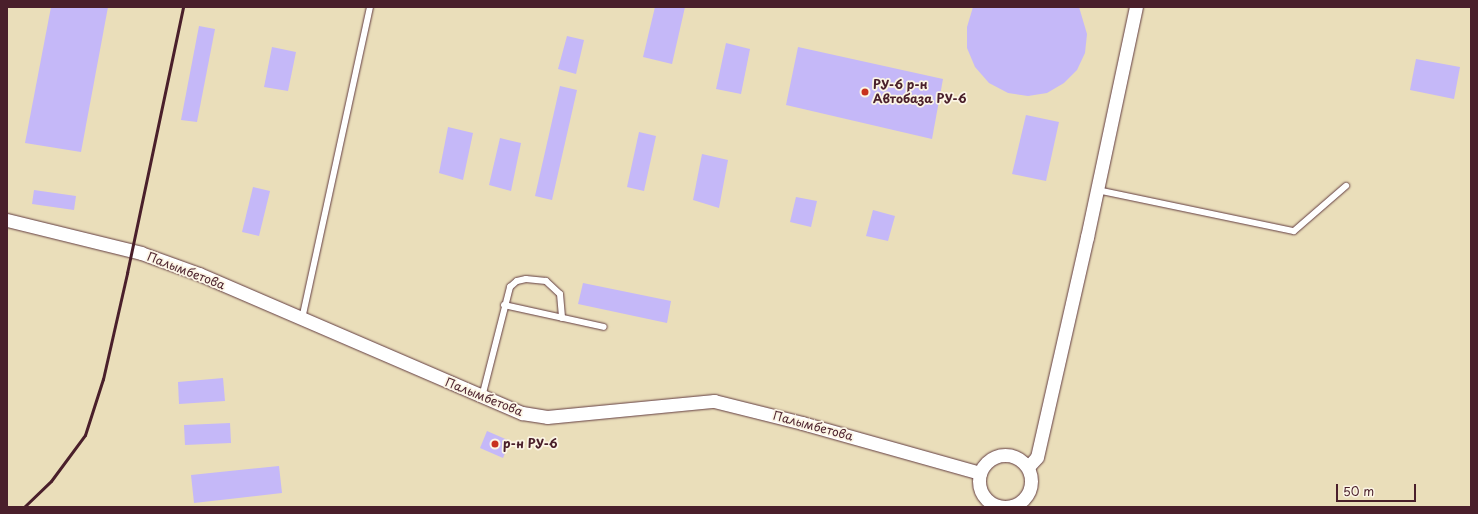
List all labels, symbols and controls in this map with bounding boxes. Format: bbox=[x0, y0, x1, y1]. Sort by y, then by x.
place label: РУ-6 р-н Автобаза РУ-6 bbox=[873, 78, 966, 106]
marker: РУ-6 р-н Автобаза РУ-6 bbox=[860, 87, 870, 97]
street label: Палымбетова bbox=[145, 250, 227, 292]
street label: Палымбетова bbox=[443, 375, 525, 419]
street label: Палымбетова bbox=[771, 408, 855, 444]
place label: р-н РУ-6 bbox=[503, 437, 558, 451]
marker: р-н РУ-6 bbox=[490, 439, 500, 449]
scale bar bbox=[1338, 476, 1418, 502]
text: 50 m bbox=[1343, 482, 1374, 500]

